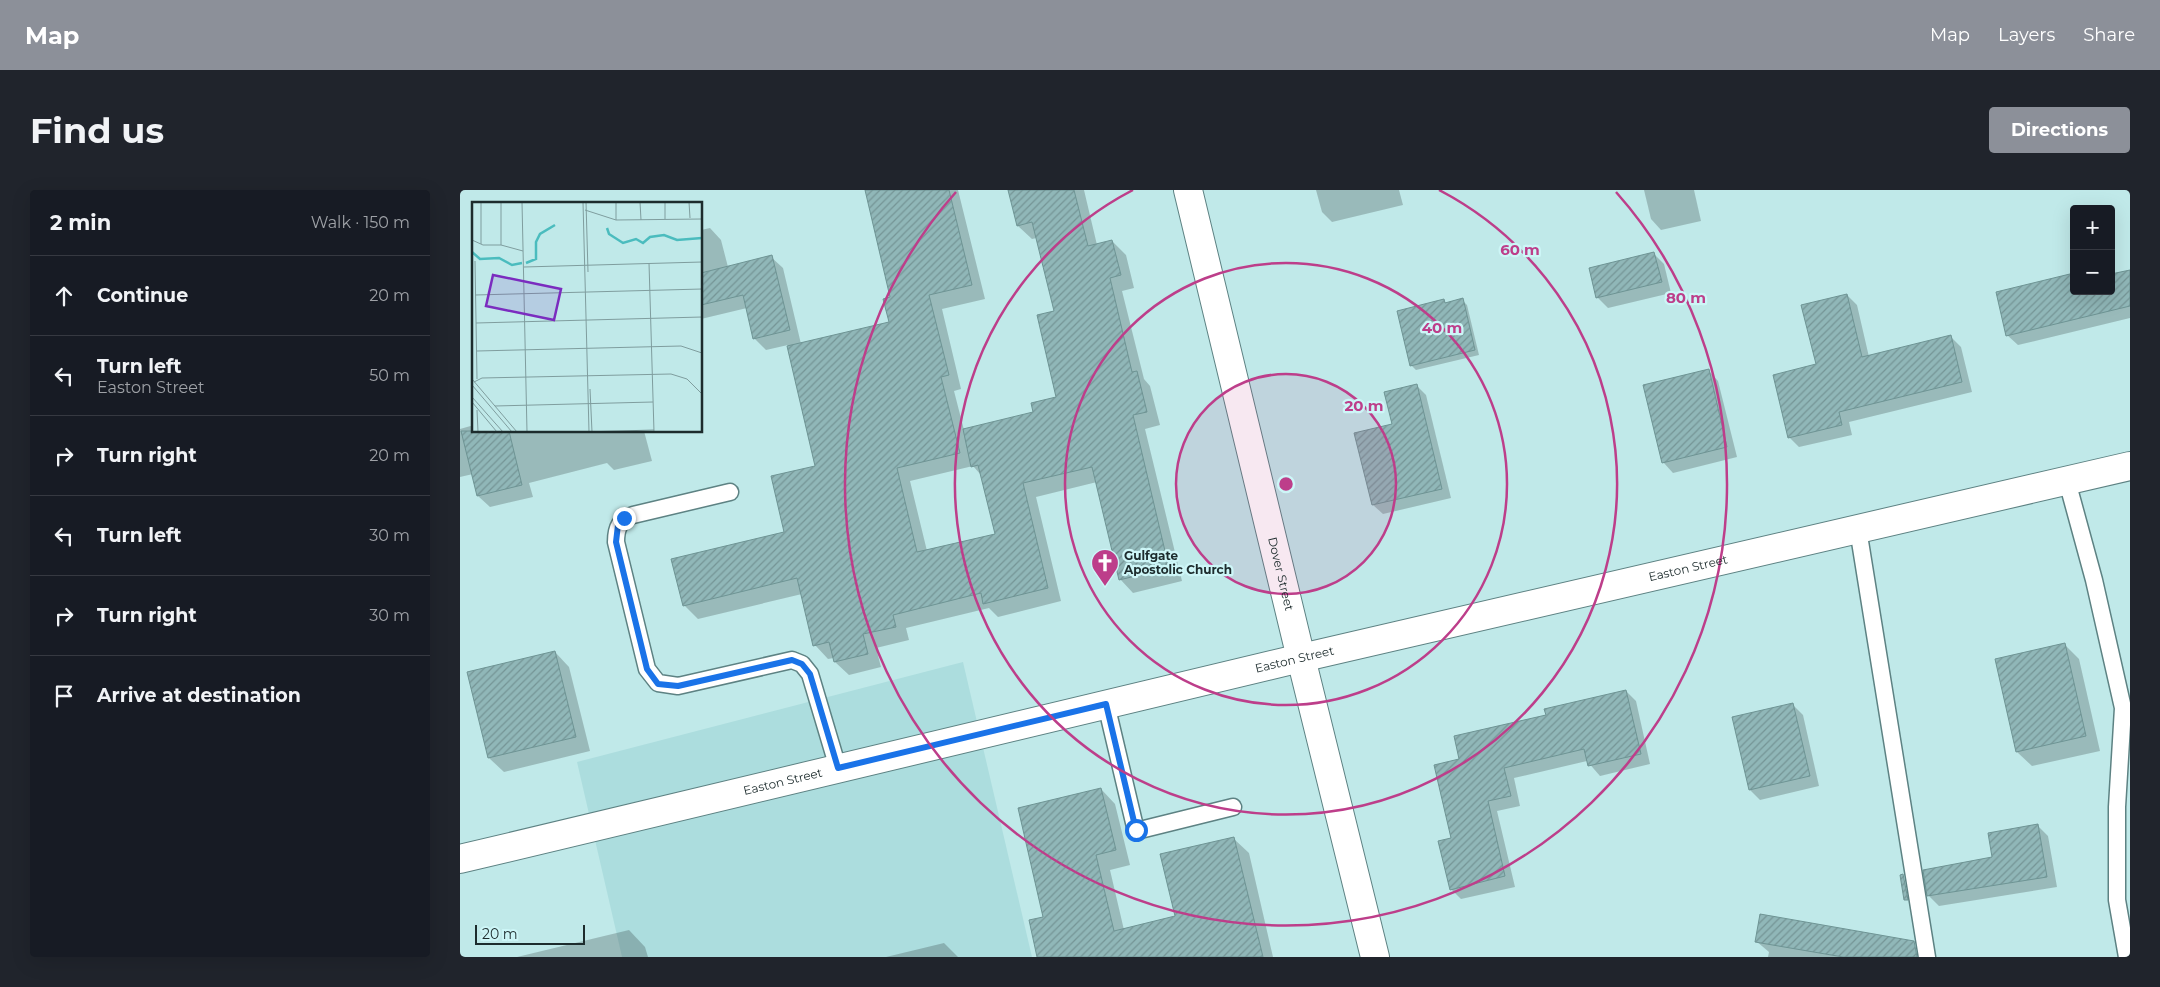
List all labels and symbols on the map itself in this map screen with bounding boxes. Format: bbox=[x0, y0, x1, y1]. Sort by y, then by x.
inset map bbox=[472, 202, 702, 432]
text: 60 m bbox=[1500, 240, 1540, 259]
text: 80 m bbox=[1666, 288, 1706, 307]
text: 40 m bbox=[1422, 318, 1462, 337]
text: 20 m bbox=[1344, 396, 1384, 415]
centre of rings bbox=[1277, 475, 1295, 493]
route end bbox=[613, 507, 636, 530]
street label: Dover Street bbox=[1265, 536, 1297, 612]
church icon: Gulfgate Apostolic Church bbox=[1090, 548, 1120, 587]
place label: Gulfgate Apostolic Church bbox=[1123, 548, 1232, 577]
street label: Easton Street bbox=[1647, 551, 1729, 584]
street label: Easton Street bbox=[1253, 643, 1335, 676]
street label: Easton Street bbox=[742, 765, 824, 798]
route start bbox=[1125, 819, 1148, 842]
scale bar bbox=[475, 922, 585, 945]

